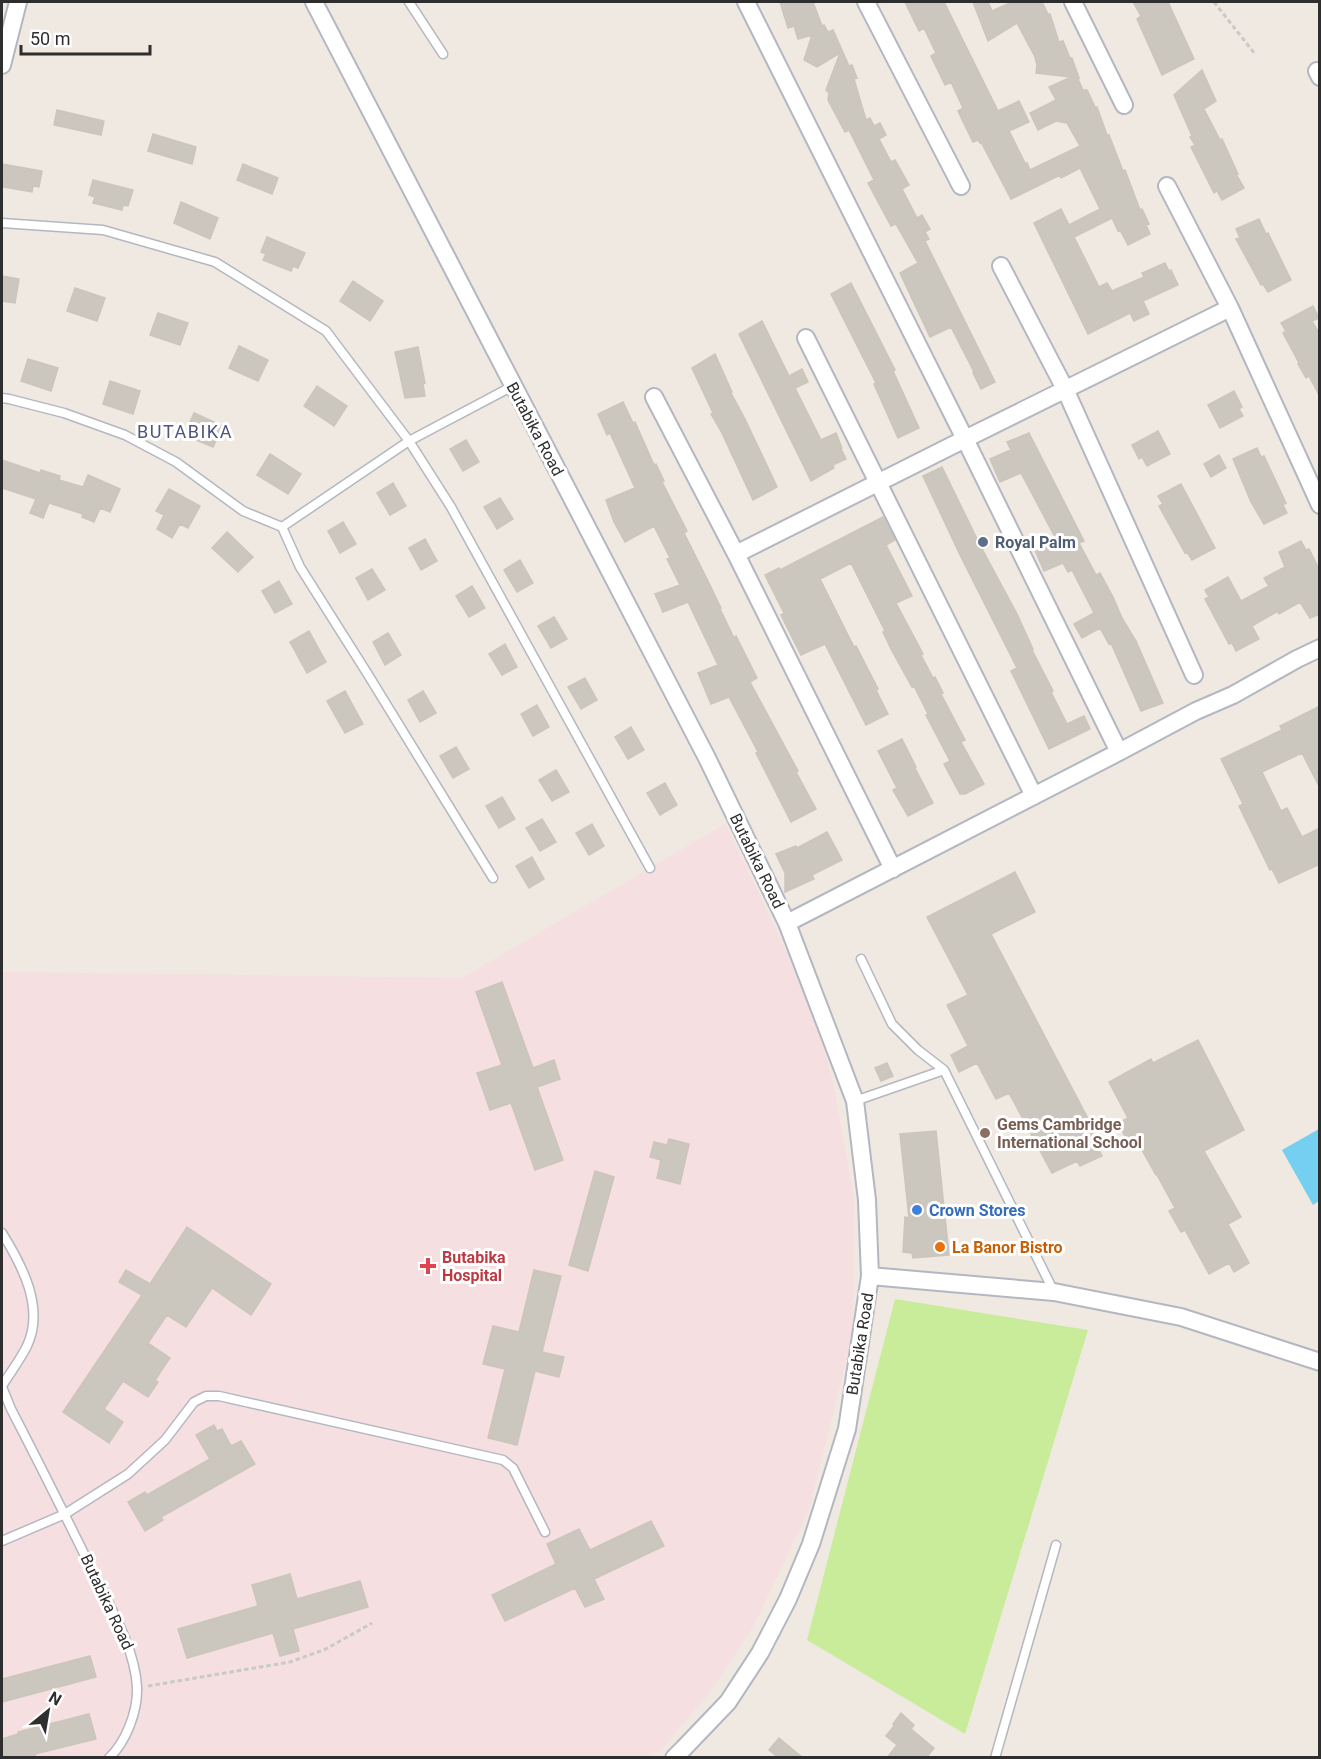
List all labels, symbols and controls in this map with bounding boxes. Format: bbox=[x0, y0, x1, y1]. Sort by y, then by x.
scale bar bbox=[21, 18, 150, 56]
text: 50 m bbox=[30, 28, 70, 49]
street label: Butabika Road bbox=[502, 379, 568, 479]
district label: BUTABIKA bbox=[137, 421, 233, 442]
place label: Royal Palm bbox=[995, 533, 1076, 552]
marker: Royal Palm bbox=[976, 535, 990, 549]
street label: Butabika Road bbox=[726, 811, 788, 911]
place label: Gems Cambridge International School bbox=[997, 1115, 1142, 1152]
marker: Gems Cambridge International School bbox=[978, 1126, 992, 1140]
place label: Crown Stores bbox=[929, 1201, 1025, 1220]
marker: Crown Stores bbox=[910, 1203, 924, 1217]
place label: La Banor Bistro bbox=[952, 1238, 1063, 1257]
marker: La Banor Bistro bbox=[933, 1240, 947, 1254]
place label: Butabika Hospital bbox=[442, 1248, 506, 1285]
marker: Butabika Hospital bbox=[419, 1257, 437, 1275]
street label: Butabika Road bbox=[843, 1292, 877, 1396]
street label: Butabika Road bbox=[77, 1551, 137, 1653]
north arrow bbox=[18, 1681, 78, 1741]
text: N bbox=[46, 1687, 65, 1709]

